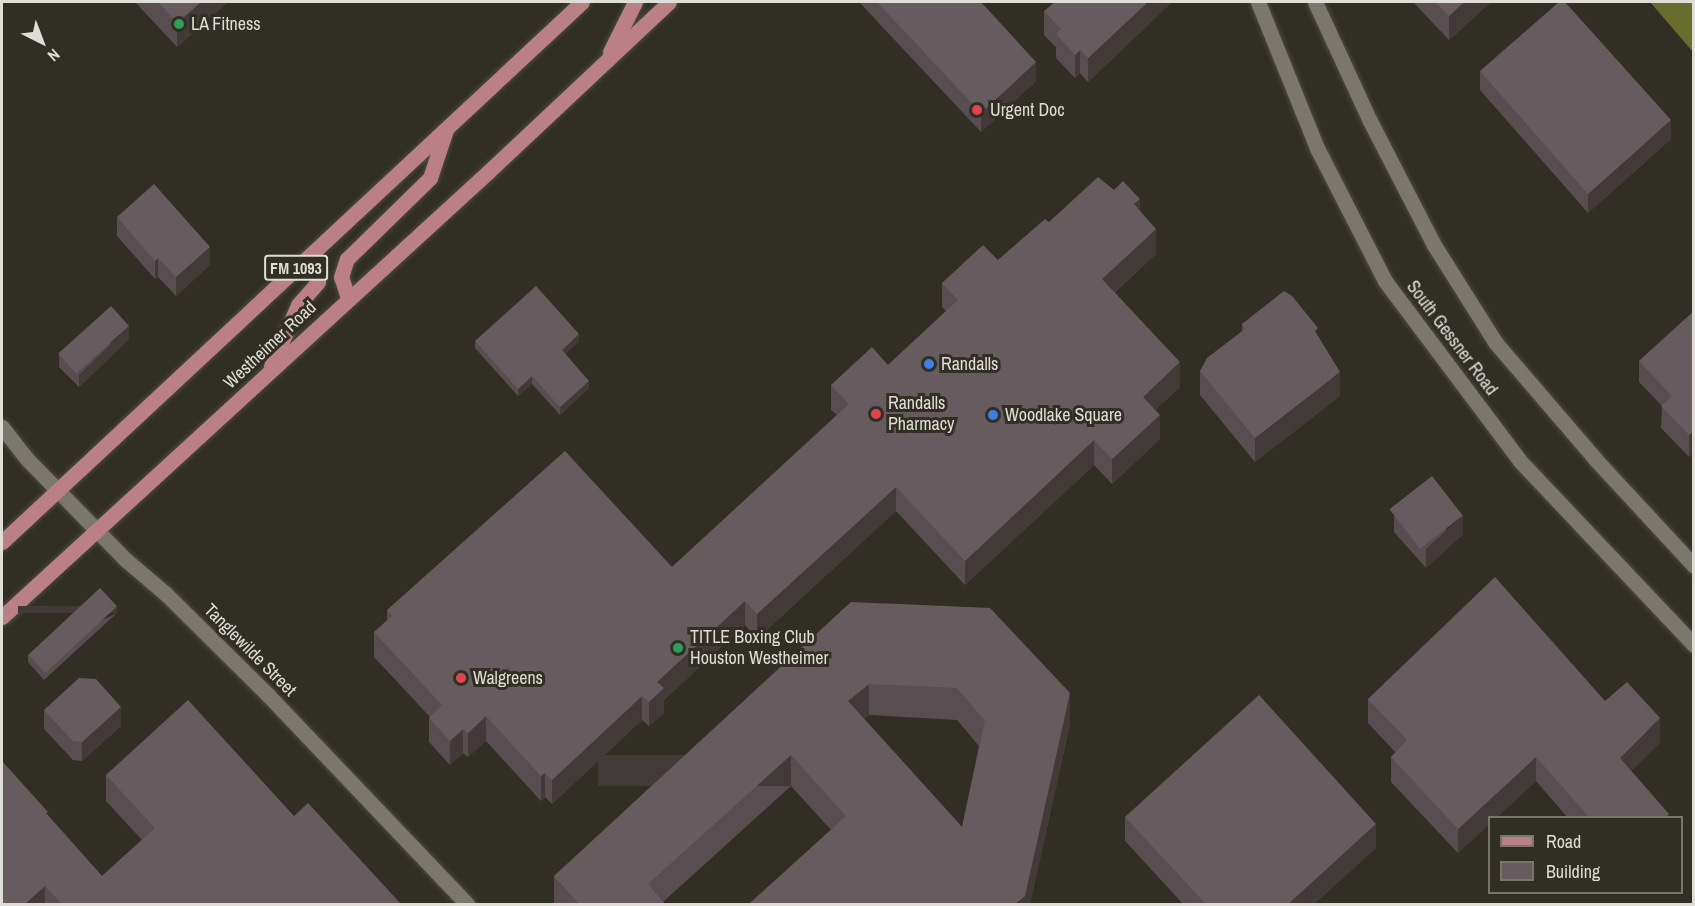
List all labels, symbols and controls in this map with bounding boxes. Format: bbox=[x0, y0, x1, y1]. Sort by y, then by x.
north arrow bbox=[12, 12, 72, 72]
place label: LA Fitness bbox=[191, 13, 262, 35]
marker: LA Fitness bbox=[172, 17, 186, 31]
text: N bbox=[43, 44, 65, 67]
place label: Urgent Doc bbox=[990, 99, 1065, 121]
marker: Urgent Doc bbox=[968, 101, 986, 119]
road number: FM 1093 bbox=[263, 255, 329, 281]
street label: South Gessner Road bbox=[1402, 276, 1502, 400]
street label: Westheimer Road bbox=[219, 297, 321, 393]
place label: Randalls bbox=[941, 353, 998, 375]
marker: Randalls bbox=[922, 357, 936, 371]
place label: Randalls Pharmacy bbox=[888, 393, 954, 436]
place label: Woodlake Square bbox=[1005, 404, 1122, 426]
marker: Randalls Pharmacy bbox=[869, 407, 883, 421]
marker: Woodlake Square bbox=[986, 408, 1000, 422]
street label: Tanglewilde Street bbox=[199, 599, 301, 701]
place label: TITLE Boxing Club Houston Westheimer bbox=[690, 627, 828, 670]
marker: TITLE Boxing Club Houston Westheimer bbox=[671, 641, 685, 655]
place label: Walgreens bbox=[473, 667, 543, 689]
marker: Walgreens bbox=[454, 671, 468, 685]
legend bbox=[1488, 816, 1683, 894]
text: Road bbox=[1546, 829, 1581, 854]
text: Building bbox=[1546, 859, 1600, 884]

